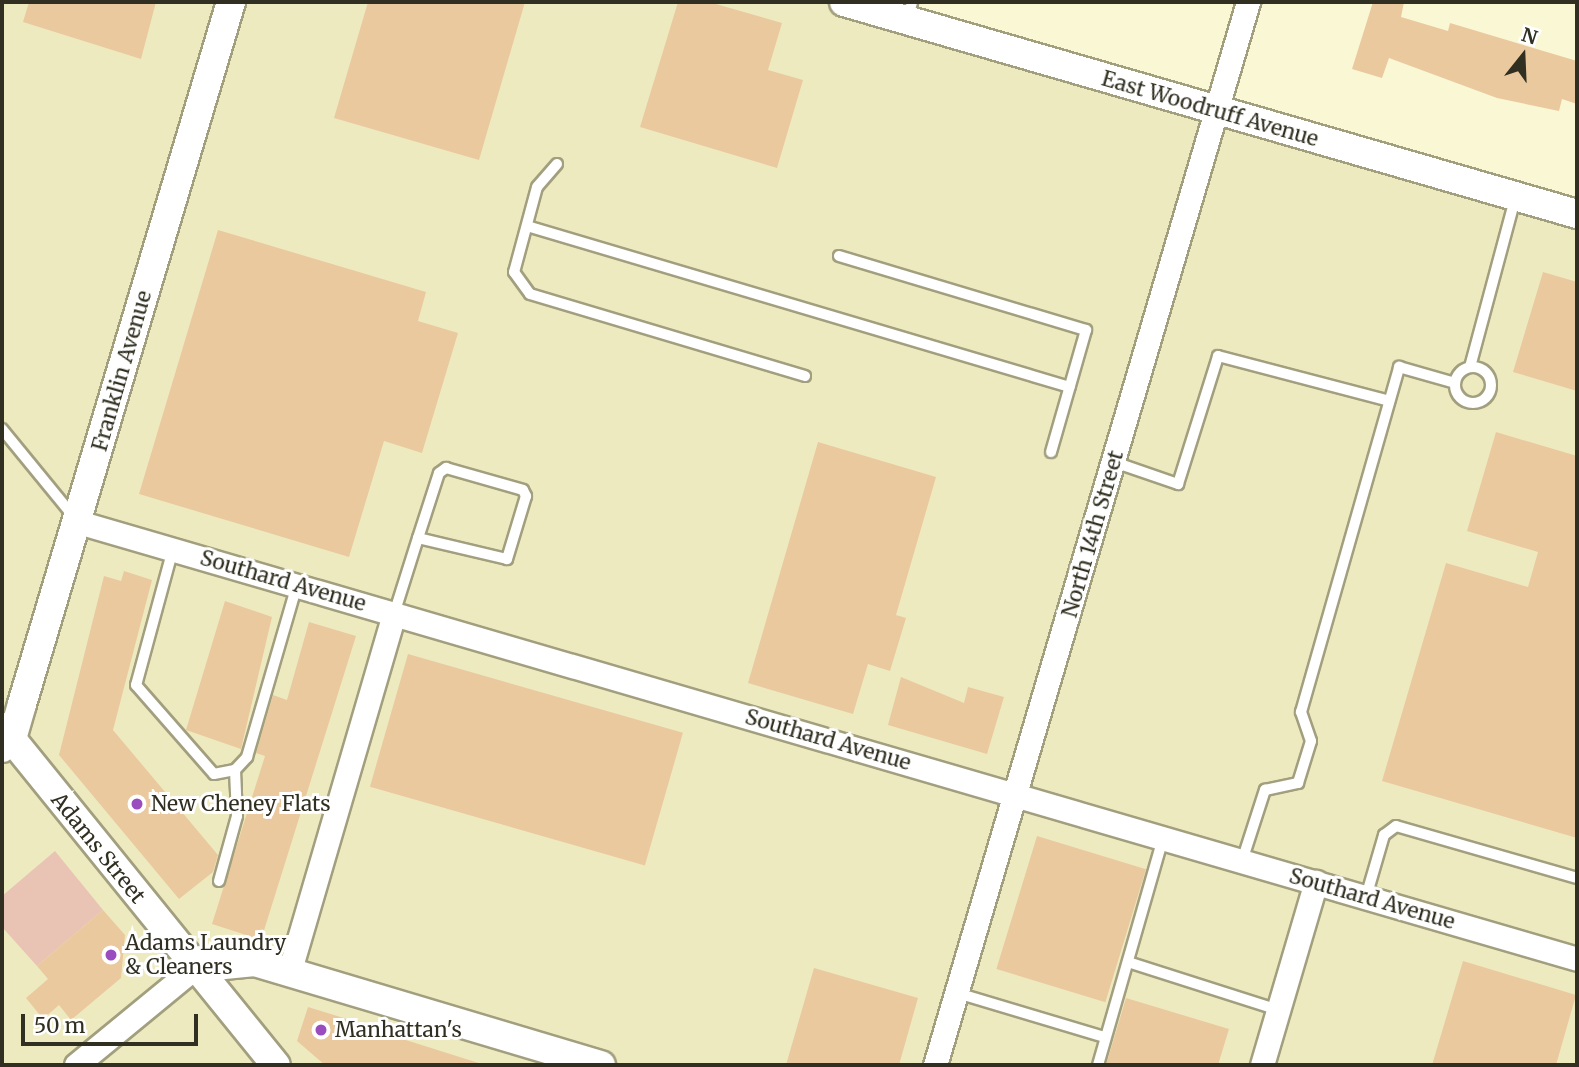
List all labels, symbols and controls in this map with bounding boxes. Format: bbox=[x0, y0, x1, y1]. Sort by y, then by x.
north arrow bbox=[1488, 21, 1558, 91]
text: N bbox=[1519, 22, 1540, 50]
street label: East Woodruff Avenue bbox=[1099, 66, 1321, 152]
street label: Franklin Avenue bbox=[87, 288, 157, 454]
street label: North 14th Street bbox=[1057, 448, 1129, 620]
street label: Southard Avenue bbox=[197, 545, 369, 617]
street label: Southard Avenue bbox=[742, 704, 914, 776]
street label: Adams Street bbox=[46, 788, 150, 908]
place label: New Cheney Flats bbox=[151, 791, 331, 817]
marker: New Cheney Flats bbox=[129, 796, 145, 812]
street label: Southard Avenue bbox=[1286, 863, 1458, 935]
place label: Adams Laundry & Cleaners bbox=[125, 930, 286, 980]
marker: Adams Laundry & Cleaners bbox=[103, 947, 119, 963]
scale bar bbox=[24, 1000, 201, 1044]
text: 50 m bbox=[34, 1012, 85, 1039]
place label: Manhattan's bbox=[335, 1017, 462, 1043]
marker: Manhattan's bbox=[313, 1022, 329, 1038]

